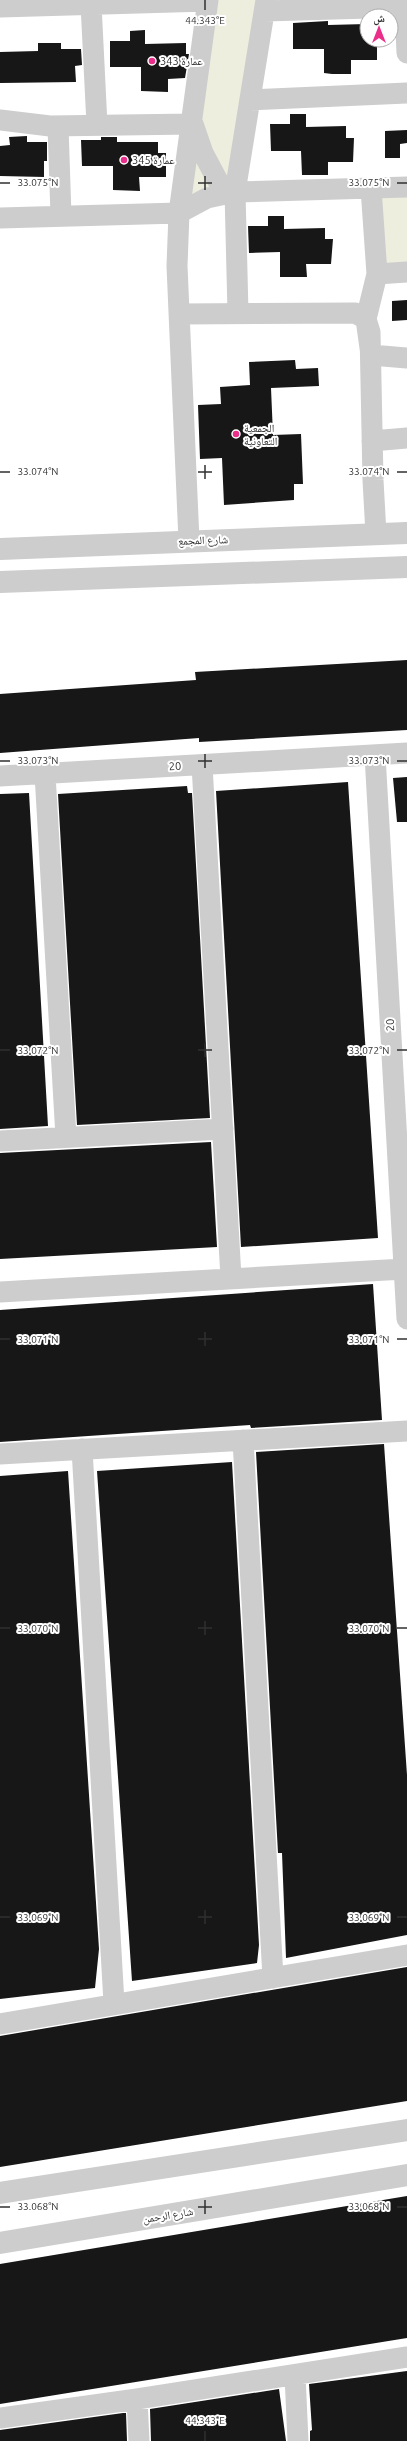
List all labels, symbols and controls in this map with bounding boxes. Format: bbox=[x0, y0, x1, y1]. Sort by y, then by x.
north arrow bbox=[359, 8, 399, 48]
text: ش bbox=[373, 12, 385, 26]
text: 44.343°E bbox=[185, 15, 225, 26]
place label: عمارة 343 bbox=[160, 55, 203, 67]
marker: عمارة 343 bbox=[147, 56, 157, 66]
place label: عمارة 345 bbox=[132, 154, 175, 166]
marker: عمارة 345 bbox=[119, 155, 129, 165]
text: 33.075°N bbox=[17, 177, 59, 188]
text: 33.075°N bbox=[348, 177, 390, 188]
place label: الجمعية التعاونية bbox=[244, 422, 277, 447]
marker: الجمعية التعاونية bbox=[231, 429, 241, 439]
text: 33.074°N bbox=[17, 466, 59, 477]
text: 33.074°N bbox=[348, 466, 390, 477]
street label: شارع المجمع bbox=[178, 533, 228, 548]
text: 33.073°N bbox=[17, 755, 59, 766]
text: 33.073°N bbox=[348, 755, 390, 766]
street label: 20 bbox=[168, 760, 182, 772]
street label: 20 bbox=[384, 1018, 396, 1032]
text: 33.072°N bbox=[17, 1045, 59, 1056]
text: 33.072°N bbox=[348, 1045, 390, 1056]
text: 33.071°N bbox=[17, 1334, 59, 1345]
text: 33.071°N bbox=[348, 1334, 390, 1345]
text: 33.070°N bbox=[17, 1623, 59, 1634]
text: 33.070°N bbox=[348, 1623, 390, 1634]
text: 33.069°N bbox=[17, 1912, 59, 1923]
text: 33.069°N bbox=[348, 1912, 390, 1923]
text: 33.068°N bbox=[17, 2201, 59, 2212]
text: 33.068°N bbox=[348, 2201, 390, 2212]
street label: شارع الرحمن bbox=[142, 2205, 194, 2226]
text: 44.343°E bbox=[185, 2415, 225, 2426]

